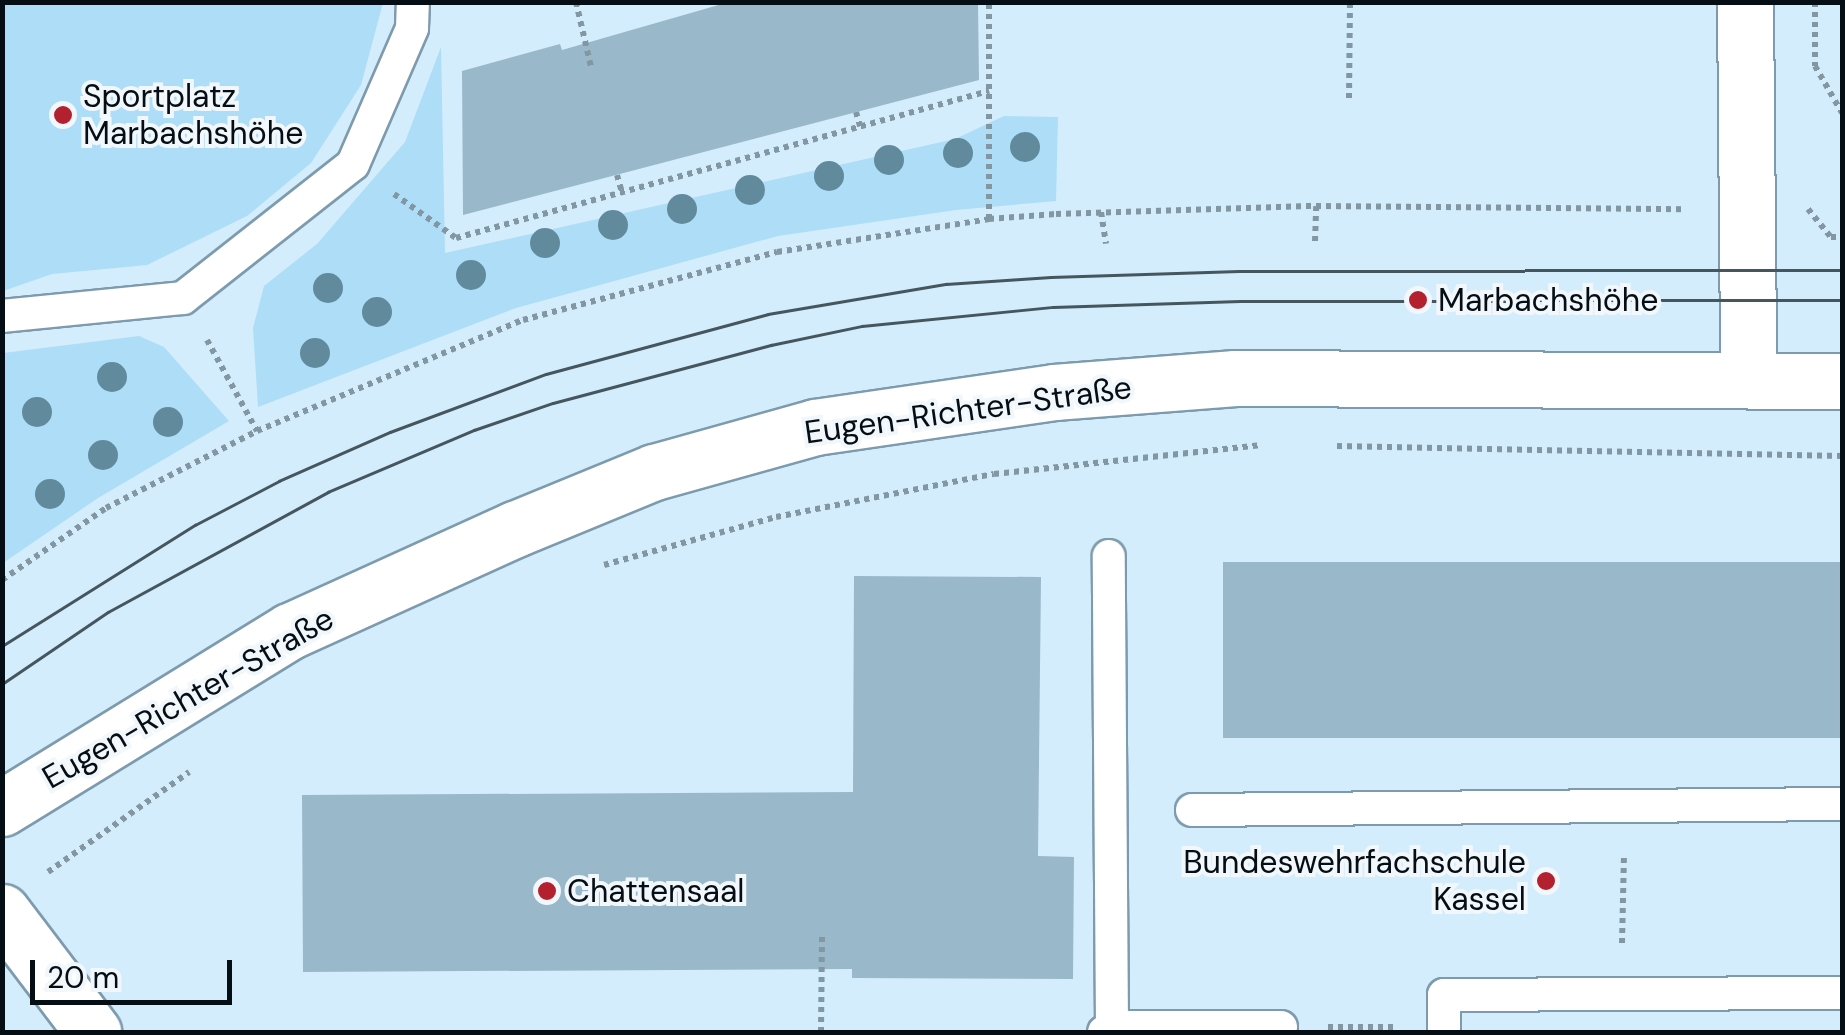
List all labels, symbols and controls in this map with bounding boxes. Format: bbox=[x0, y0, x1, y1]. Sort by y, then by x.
place label: Sportplatz Marbachshöhe bbox=[83, 78, 303, 153]
marker: Sportplatz Marbachshöhe bbox=[52, 104, 74, 126]
place label: Marbachshöhe bbox=[1438, 281, 1658, 319]
marker: Marbachshöhe bbox=[1407, 289, 1429, 311]
street label: Eugen-Richter-Straße bbox=[802, 368, 1134, 452]
street label: Eugen-Richter-Straße bbox=[36, 599, 340, 797]
place label: Bundeswehrfachschule Kassel bbox=[1183, 844, 1526, 919]
marker: Bundeswehrfachschule Kassel bbox=[1535, 870, 1557, 892]
place label: Chattensaal bbox=[567, 872, 745, 910]
marker: Chattensaal bbox=[536, 880, 558, 902]
scale bar bbox=[35, 940, 238, 1002]
text: 20 m bbox=[47, 958, 119, 997]

